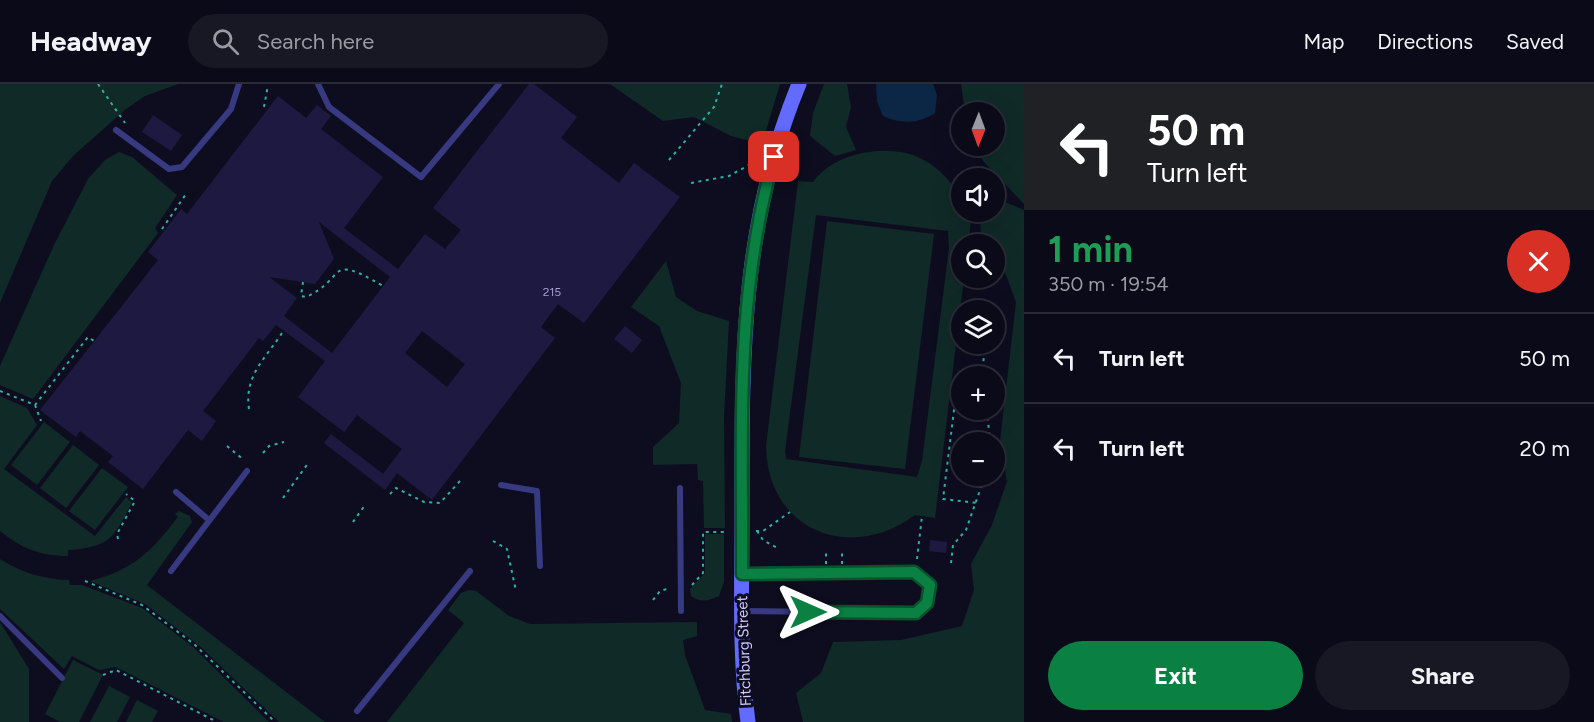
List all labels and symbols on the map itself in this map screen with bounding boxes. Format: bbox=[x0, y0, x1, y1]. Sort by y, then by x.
north arrow bbox=[951, 102, 1005, 156]
pin bbox=[748, 131, 799, 182]
house number: 215 bbox=[543, 285, 561, 299]
position arrow bbox=[776, 580, 840, 644]
street label: Fitchburg Street bbox=[733, 595, 755, 707]

